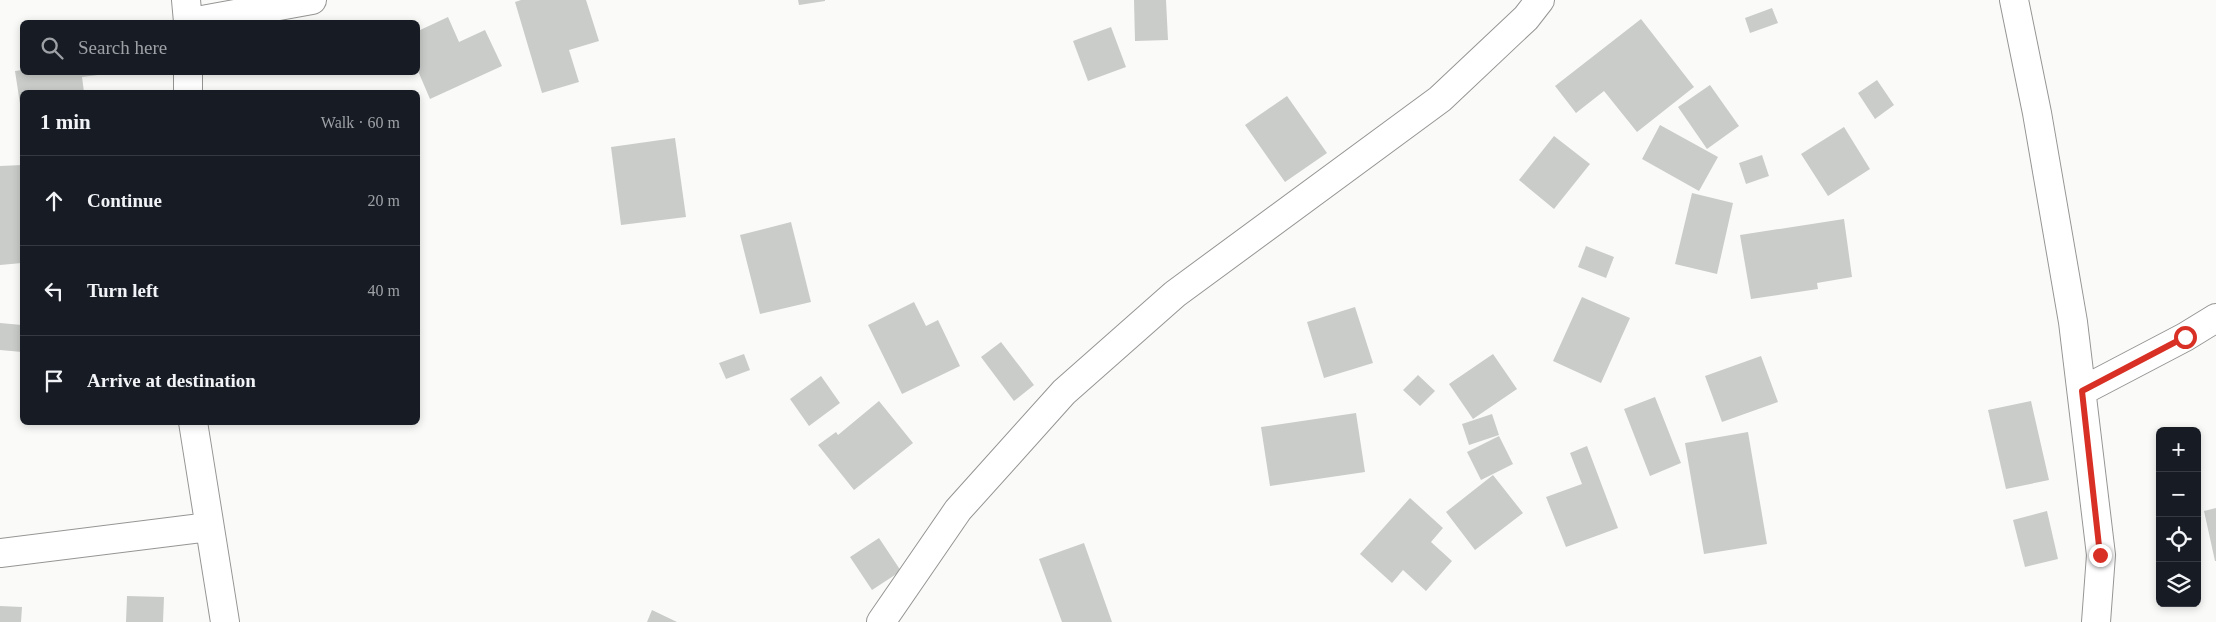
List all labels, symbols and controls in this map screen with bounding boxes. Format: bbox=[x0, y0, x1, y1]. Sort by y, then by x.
search box bbox=[20, 20, 420, 75]
icon: search bbox=[38, 34, 66, 62]
text: Search here bbox=[78, 37, 167, 58]
text: 1 min bbox=[40, 110, 91, 134]
text: Walk · 60 m bbox=[321, 114, 400, 131]
icon: ahead bbox=[40, 187, 68, 215]
text: Continue bbox=[87, 190, 162, 211]
text: 20 m bbox=[368, 192, 400, 209]
icon: left bbox=[40, 277, 68, 305]
text: Turn left bbox=[87, 280, 159, 301]
text: 40 m bbox=[368, 282, 400, 299]
route start bbox=[2174, 326, 2197, 349]
icon: arrive bbox=[40, 367, 68, 395]
text: Arrive at destination bbox=[87, 370, 256, 391]
map controls bbox=[2156, 427, 2201, 607]
button: + bbox=[2156, 427, 2201, 472]
button: − bbox=[2156, 472, 2201, 517]
button: locate bbox=[2156, 517, 2201, 562]
route end bbox=[2089, 544, 2112, 567]
button: layers bbox=[2156, 562, 2201, 607]

